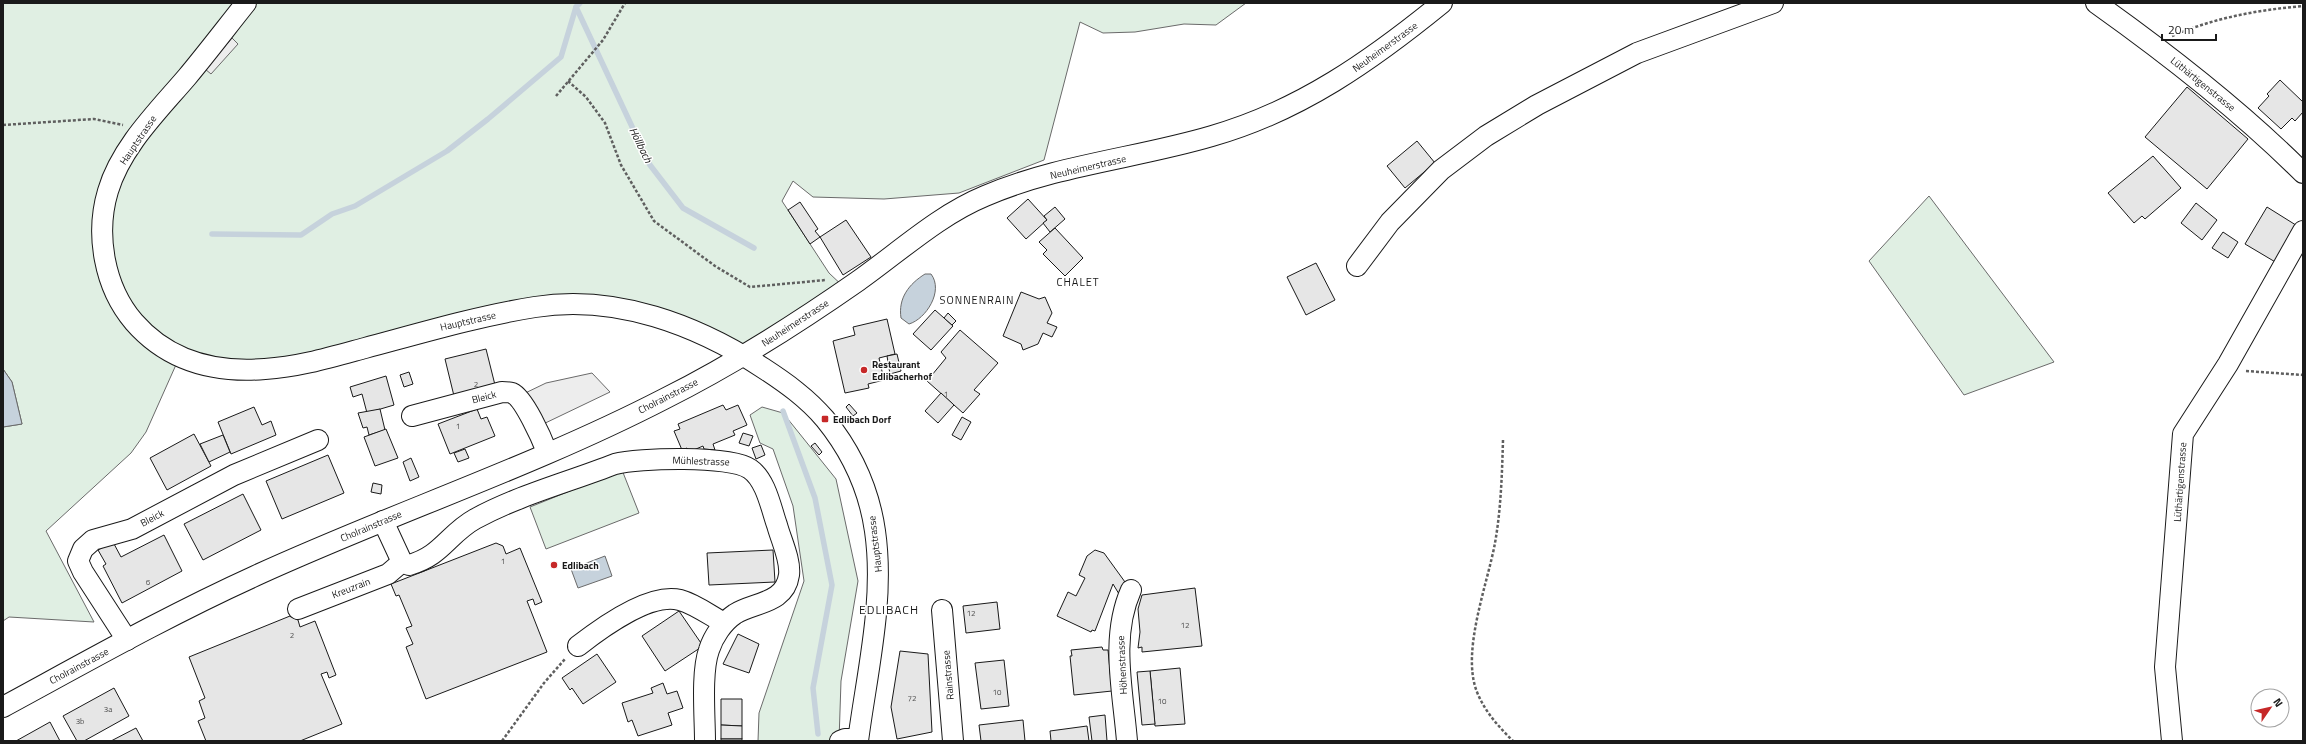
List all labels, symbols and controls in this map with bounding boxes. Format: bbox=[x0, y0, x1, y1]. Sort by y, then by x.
scale bar bbox=[2162, 16, 2216, 42]
street label: Neuheimerstrasse bbox=[1349, 18, 1421, 76]
text: 20 m bbox=[2168, 20, 2194, 39]
street label: Lüthärtigenstrasse bbox=[2167, 53, 2239, 115]
street label: Hauptstrasse bbox=[116, 112, 160, 168]
water label: Höllbach bbox=[626, 124, 657, 166]
street label: Neuheimerstrasse bbox=[1049, 151, 1127, 183]
district label: CHALET bbox=[1056, 274, 1100, 290]
district label: SONNENRAIN bbox=[939, 292, 1015, 308]
street label: Neuheimerstrasse bbox=[758, 296, 832, 350]
street label: Hauptstrasse bbox=[439, 307, 497, 335]
place label: Restaurant Edlibacherhof bbox=[872, 357, 932, 384]
marker: Restaurant Edlibacherhof bbox=[859, 365, 869, 375]
street label: Cholrainstrasse bbox=[635, 374, 701, 418]
house number: 2 bbox=[474, 378, 478, 390]
street label: Bleick bbox=[470, 386, 498, 407]
house number: 1 bbox=[944, 388, 948, 400]
place label: Edlibach Dorf bbox=[833, 412, 891, 427]
marker: Edlibach Dorf bbox=[820, 414, 830, 424]
house number: 1 bbox=[456, 420, 460, 432]
street label: Lüthärtigenstrasse bbox=[2170, 442, 2190, 522]
street label: Mühlestrasse bbox=[672, 453, 730, 469]
street label: Bleick bbox=[137, 505, 167, 530]
street label: Cholrainstrasse bbox=[338, 506, 404, 546]
street label: Hauptstrasse bbox=[864, 515, 886, 573]
house number: 1 bbox=[501, 555, 505, 567]
place label: Edlibach bbox=[562, 558, 599, 573]
marker: Edlibach bbox=[549, 560, 559, 570]
street label: Kreuzrain bbox=[330, 574, 372, 602]
house number: 6 bbox=[146, 576, 151, 588]
district label: EDLIBACH bbox=[859, 600, 919, 619]
house number: 12 bbox=[967, 607, 975, 619]
house number: 12 bbox=[1181, 619, 1189, 631]
house number: 2 bbox=[290, 629, 294, 641]
street label: Höhenstrasse bbox=[1113, 635, 1131, 695]
street label: Cholrainstrasse bbox=[47, 644, 111, 688]
street label: Rainstrasse bbox=[938, 650, 958, 700]
house number: 10 bbox=[993, 686, 1002, 698]
north arrow bbox=[2250, 688, 2290, 728]
house number: 72 bbox=[908, 692, 916, 704]
house number: 10 bbox=[1158, 695, 1167, 707]
text: N bbox=[2270, 695, 2287, 710]
house number: 3a bbox=[104, 703, 112, 715]
house number: 3b bbox=[76, 715, 84, 727]

